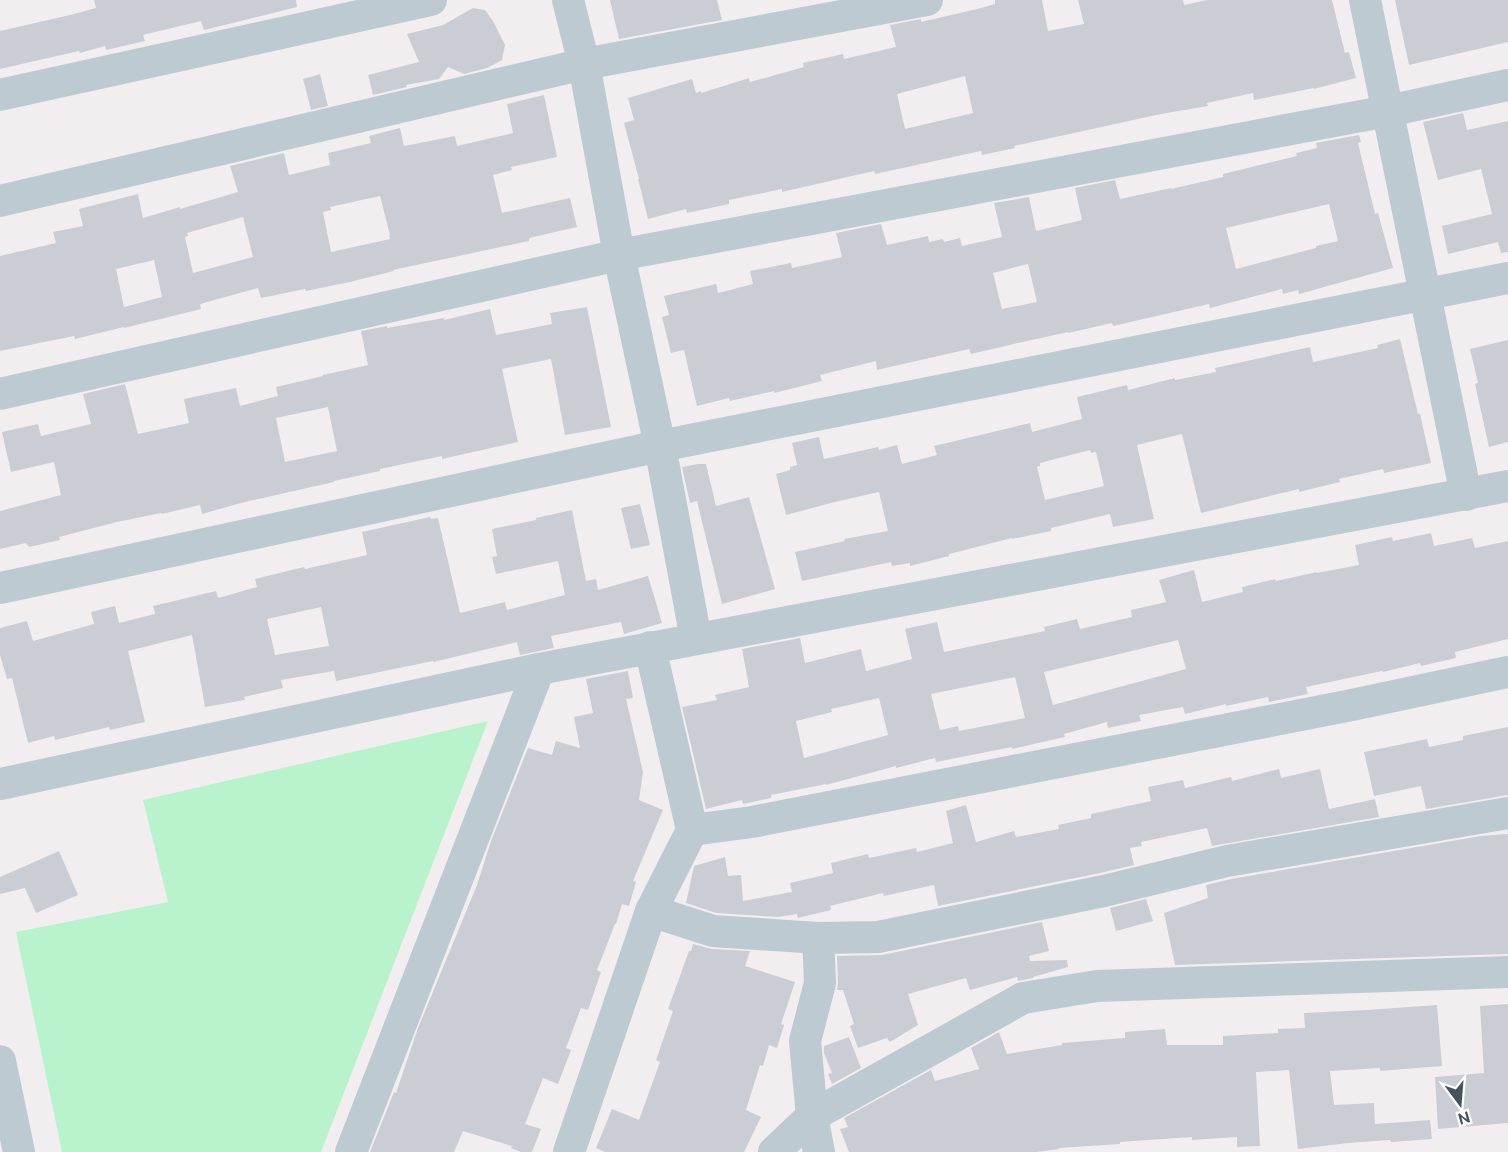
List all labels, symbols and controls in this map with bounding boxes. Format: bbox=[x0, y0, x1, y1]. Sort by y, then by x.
north arrow bbox=[1430, 1074, 1490, 1134]
text: N bbox=[1456, 1108, 1472, 1129]

